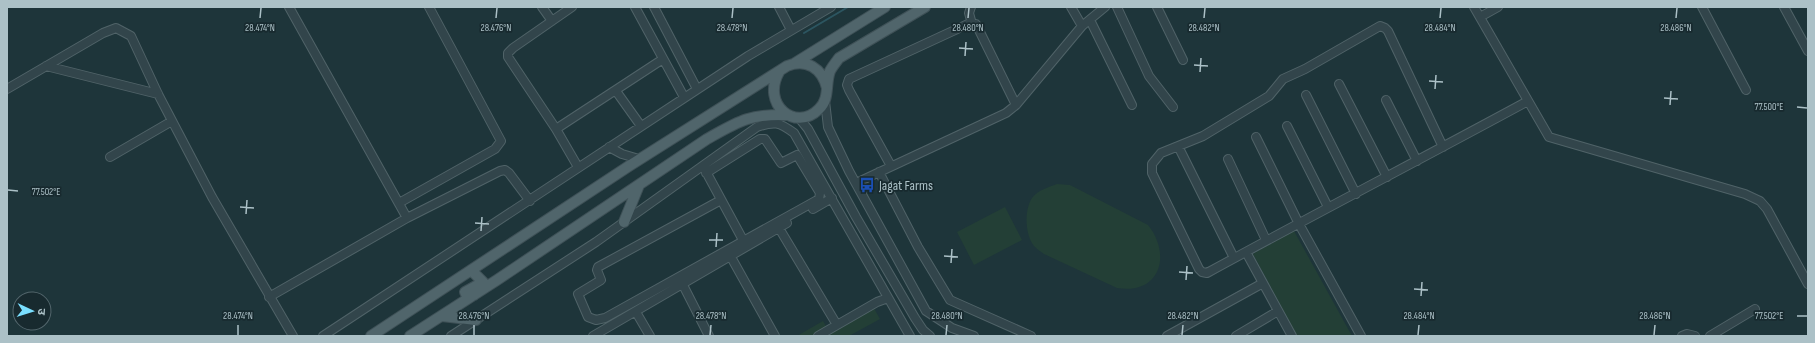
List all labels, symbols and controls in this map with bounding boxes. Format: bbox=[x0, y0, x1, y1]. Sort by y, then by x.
text: 28.474°N bbox=[245, 22, 275, 34]
text: 28.476°N bbox=[481, 22, 511, 34]
text: 28.478°N bbox=[717, 22, 747, 34]
text: 28.480°N bbox=[952, 22, 984, 34]
text: 28.482°N bbox=[1188, 22, 1220, 34]
text: 28.484°N bbox=[1425, 22, 1456, 34]
text: 28.486°N bbox=[1660, 22, 1692, 34]
text: 77.500°E bbox=[1755, 101, 1784, 113]
bus stop icon: Jagat Farms bbox=[858, 176, 876, 194]
place label: Jagat Farms bbox=[878, 177, 933, 194]
text: 77.502°E bbox=[32, 186, 60, 198]
north arrow bbox=[12, 291, 52, 331]
text: उ bbox=[35, 308, 48, 316]
text: 28.474°N bbox=[223, 310, 253, 322]
text: 28.476°N bbox=[459, 310, 489, 322]
text: 28.478°N bbox=[696, 310, 726, 322]
text: 28.480°N bbox=[931, 310, 963, 322]
text: 28.482°N bbox=[1167, 310, 1199, 322]
text: 28.484°N bbox=[1404, 310, 1435, 322]
text: 28.486°N bbox=[1639, 310, 1671, 322]
text: 77.502°E bbox=[1755, 310, 1783, 322]

